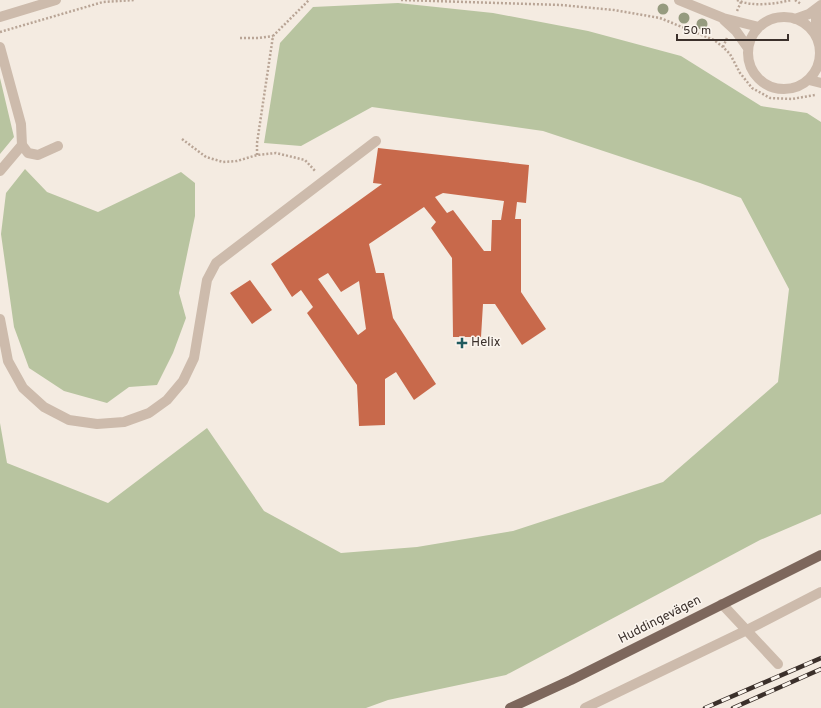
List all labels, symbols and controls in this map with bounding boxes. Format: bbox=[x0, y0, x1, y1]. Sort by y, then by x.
scale bar bbox=[677, 16, 788, 42]
text: 50 m bbox=[683, 23, 711, 39]
place label: Helix bbox=[471, 335, 501, 351]
marker: Helix bbox=[456, 337, 468, 349]
street label: Huddingevägen bbox=[616, 592, 704, 648]

